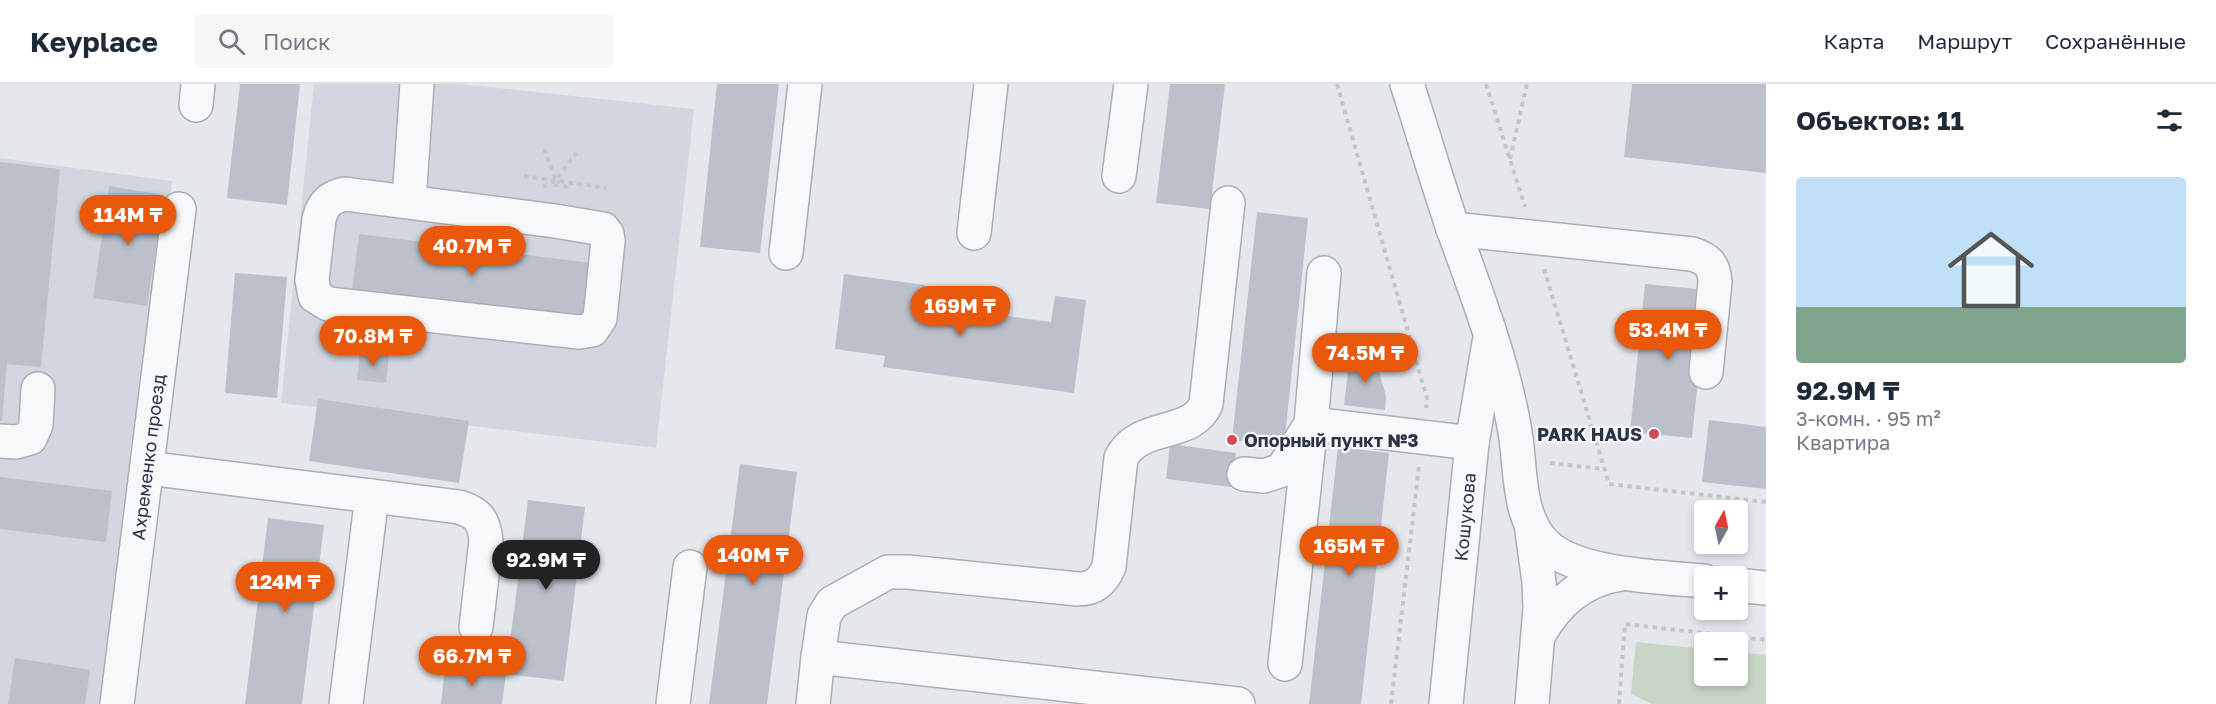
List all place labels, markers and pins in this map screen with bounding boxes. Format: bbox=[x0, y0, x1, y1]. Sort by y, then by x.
pin: 114M ₸ bbox=[79, 195, 177, 246]
pin: 40.7M ₸ bbox=[417, 226, 527, 277]
pin: 169M ₸ bbox=[911, 286, 1009, 337]
pin: 53.4M ₸ bbox=[1613, 310, 1723, 361]
pin: 70.8M ₸ bbox=[318, 316, 428, 367]
pin: 74.5M ₸ bbox=[1310, 333, 1420, 384]
place label: PARK HAUS bbox=[1537, 423, 1642, 445]
marker: PARK HAUS bbox=[1647, 427, 1661, 441]
place label: Опорный пункт №3 bbox=[1244, 429, 1419, 451]
marker: Опорный пункт №3 bbox=[1225, 433, 1239, 447]
pin: 165M ₸ bbox=[1300, 526, 1398, 577]
pin: 140M ₸ bbox=[704, 535, 802, 586]
pin: 92.9M ₸ bbox=[491, 540, 601, 591]
pin: 124M ₸ bbox=[236, 562, 334, 613]
pin: 66.7M ₸ bbox=[417, 636, 527, 687]

